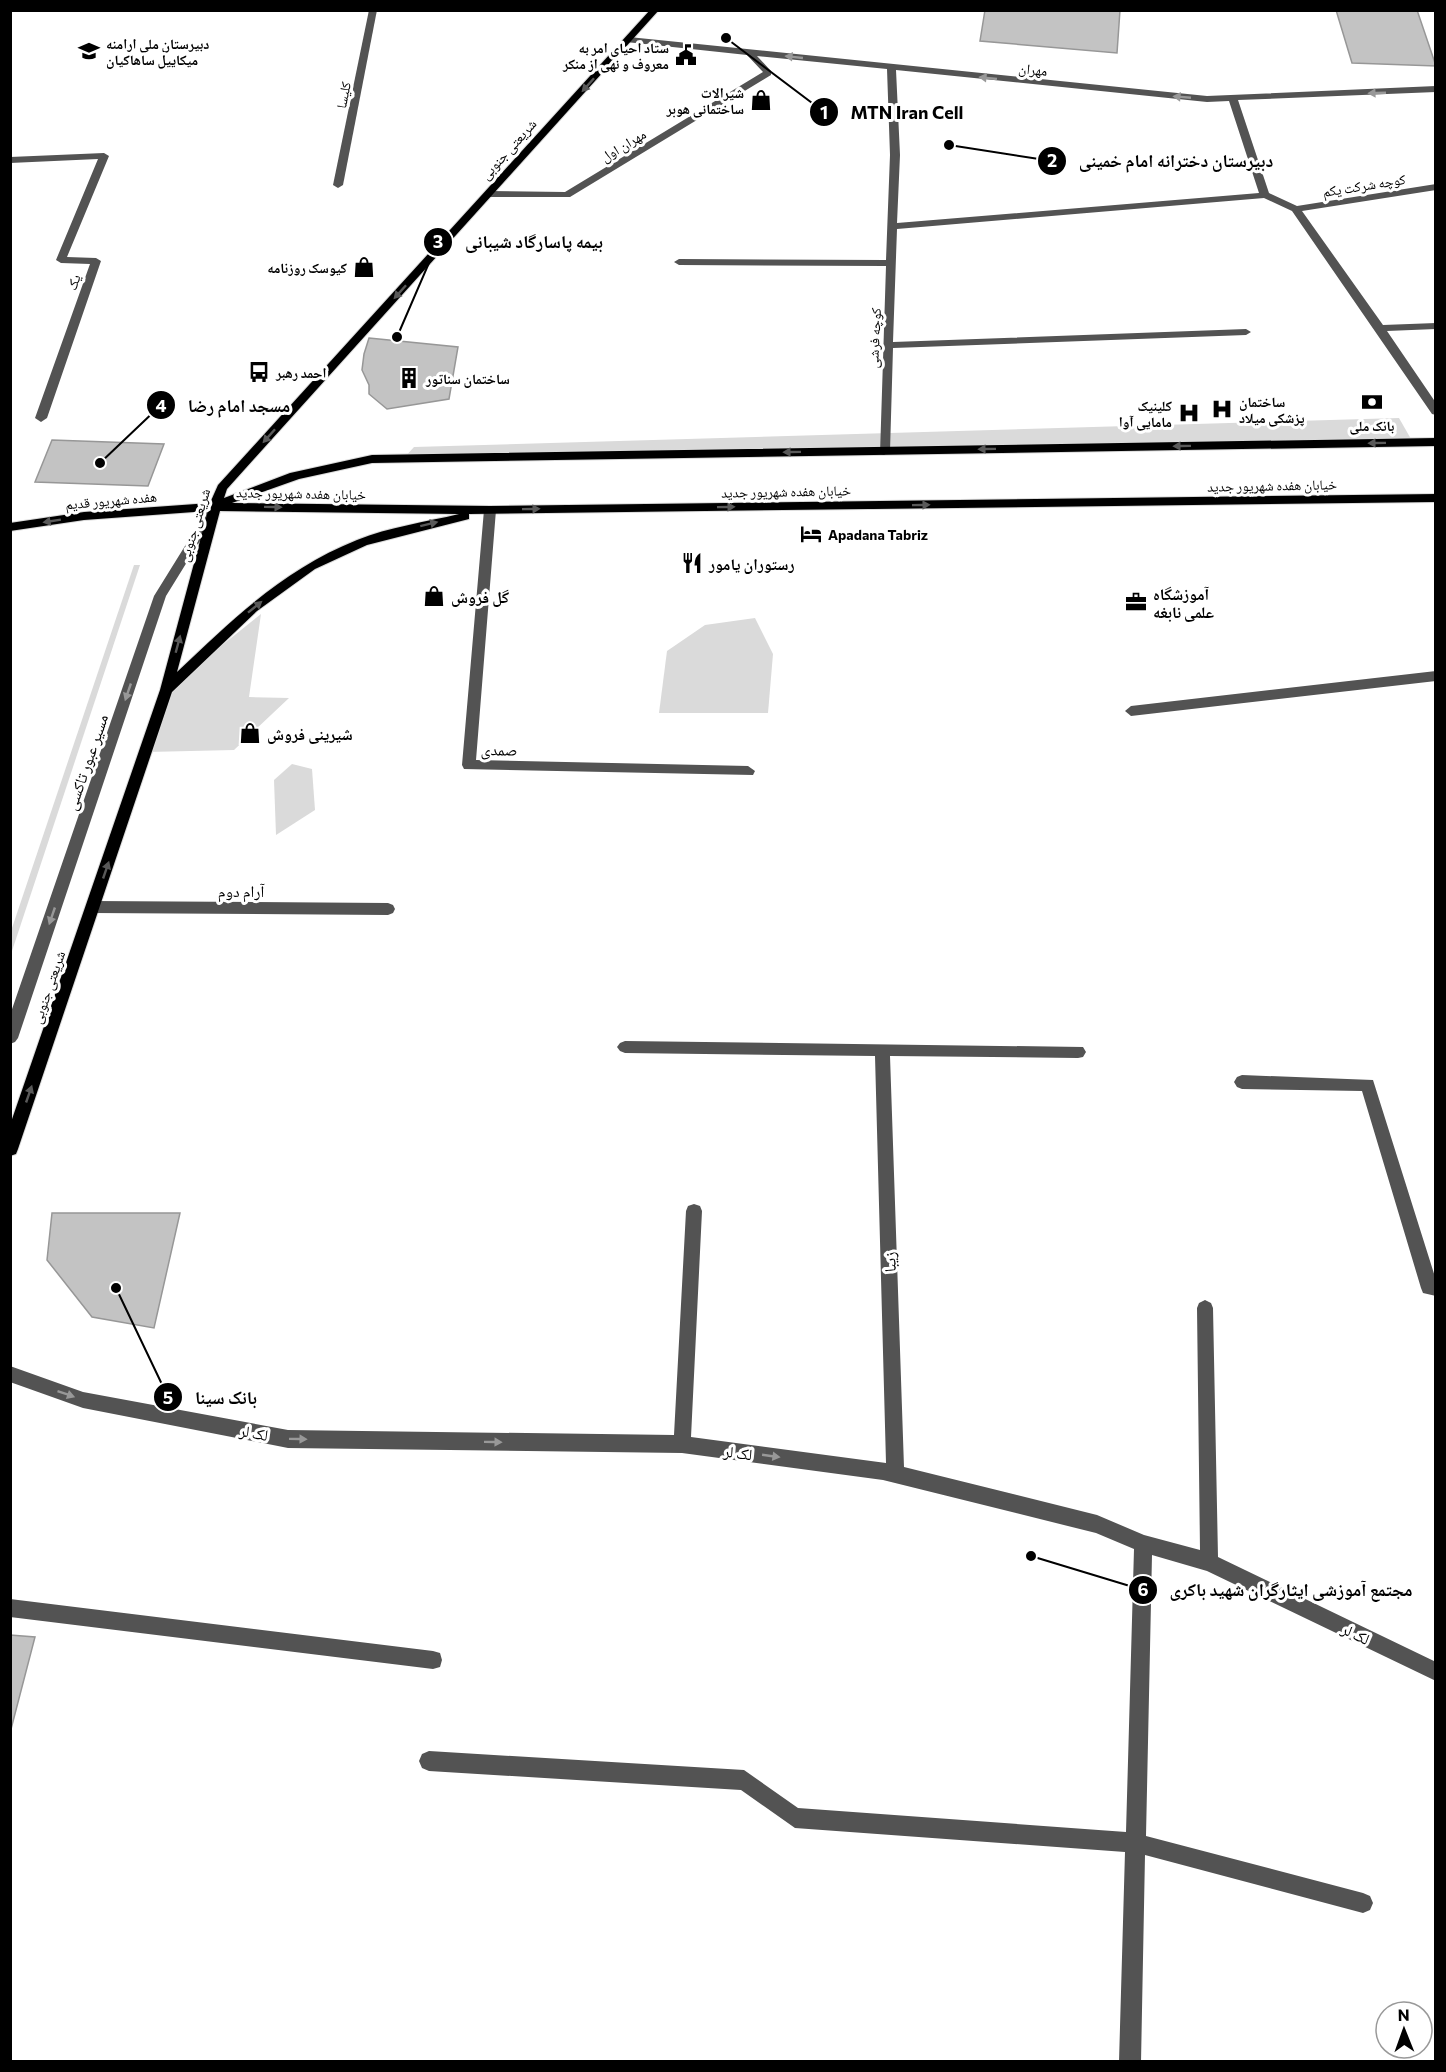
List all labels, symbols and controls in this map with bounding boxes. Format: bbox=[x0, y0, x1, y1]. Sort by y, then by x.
place label: دبیرستان ملی ارامنه میکاییل ساهاکیان bbox=[106, 35, 209, 69]
school or university icon: دبیرستان ملی ارامنه میکاییل ساهاکیان bbox=[77, 39, 101, 63]
place label: ستاد احیای امر به معروف و نهی از منکر bbox=[562, 39, 669, 73]
public building icon: ستاد احیای امر به معروف و نهی از منکر bbox=[674, 43, 698, 67]
one-way arrow bbox=[785, 53, 804, 62]
street label: مهران bbox=[1018, 59, 1048, 80]
one-way arrow bbox=[979, 73, 998, 83]
one-way arrow bbox=[582, 77, 595, 92]
street label: کلیسا bbox=[332, 80, 354, 110]
place label: شیرالات ساختمانی هوبر bbox=[666, 84, 744, 118]
shop icon: شیرالات ساختمانی هوبر bbox=[749, 88, 773, 112]
one-way arrow bbox=[1368, 88, 1387, 97]
one-way arrow bbox=[1173, 92, 1192, 102]
callout: MTN Iran Cell bbox=[809, 94, 976, 130]
text: 1 bbox=[820, 101, 828, 123]
text: MTN Iran Cell bbox=[851, 101, 963, 123]
street label: شریعتی جنوبی bbox=[476, 115, 540, 184]
street label: مهران اول bbox=[597, 125, 649, 166]
callout: دبیرستان دخترانه امام خمینی bbox=[1037, 143, 1285, 179]
text: 2 bbox=[1047, 149, 1057, 171]
text: دبیرستان دخترانه امام خمینی bbox=[1079, 149, 1273, 173]
street label: کوچه شرکت یکم bbox=[1321, 170, 1407, 202]
callout: بیمه پاسارگاد شیبانی bbox=[423, 224, 615, 260]
text: 3 bbox=[433, 230, 443, 252]
text: بیمه پاسارگاد شیبانی bbox=[465, 230, 603, 253]
shop icon: کیوسک روزنامه bbox=[352, 255, 376, 279]
place label: کیوسک روزنامه bbox=[267, 259, 347, 276]
street label: یک bbox=[62, 272, 84, 292]
one-way arrow bbox=[393, 284, 407, 299]
street label: کوچه فرشی bbox=[864, 307, 885, 369]
bus stop icon: احمد رهبر bbox=[247, 360, 271, 384]
place label: احمد رهبر bbox=[275, 364, 326, 381]
building icon: ساختمان سناتور bbox=[397, 366, 421, 390]
place label: ساختمان سناتور bbox=[425, 370, 510, 388]
callout: مسجد امام رضا bbox=[146, 387, 303, 423]
bank icon: بانک ملی bbox=[1360, 390, 1384, 414]
place label: ساختمان پزشکی میلاد bbox=[1239, 393, 1305, 427]
text: 4 bbox=[155, 394, 167, 416]
text: مسجد امام رضا bbox=[188, 394, 290, 418]
place label: کلینیک مامایی آوا bbox=[1119, 397, 1172, 431]
hospital icon: ساختمان پزشکی میلاد bbox=[1210, 397, 1234, 421]
hospital icon: کلینیک مامایی آوا bbox=[1177, 401, 1201, 425]
place label: بانک ملی bbox=[1350, 417, 1395, 435]
one-way arrow bbox=[262, 428, 276, 443]
one-way arrow bbox=[1368, 438, 1387, 448]
one-way arrow bbox=[1173, 441, 1192, 451]
one-way arrow bbox=[978, 444, 997, 454]
one-way arrow bbox=[783, 447, 802, 457]
street label: خیابان هفده شهریور جدید bbox=[1207, 475, 1337, 496]
street label: خیابان هفده شهریور جدید bbox=[721, 481, 851, 502]
street label: خیابان هفده شهریور جدید bbox=[236, 483, 366, 504]
street label: شریعتی جنوبی bbox=[175, 486, 214, 564]
street label: هفده شهریور قدیم bbox=[64, 488, 158, 514]
one-way arrow bbox=[912, 500, 931, 510]
one-way arrow bbox=[717, 502, 736, 512]
one-way arrow bbox=[264, 503, 283, 512]
one-way arrow bbox=[522, 505, 541, 514]
one-way arrow bbox=[42, 516, 61, 525]
one-way arrow bbox=[419, 518, 438, 528]
hotel icon: Apadana Tabriz bbox=[799, 522, 823, 546]
place label: Apadana Tabriz bbox=[828, 526, 928, 543]
restaurant icon: رستوران یامور bbox=[680, 551, 704, 575]
place label: رستوران یامور bbox=[708, 554, 795, 574]
shop icon: گل فروش bbox=[422, 584, 446, 608]
place label: آموزشگاه علمی نابغه bbox=[1153, 584, 1214, 622]
place label: گل فروش bbox=[451, 587, 509, 607]
office icon: آموزشگاه علمی نابغه bbox=[1124, 590, 1148, 614]
one-way arrow bbox=[247, 601, 263, 614]
one-way arrow bbox=[174, 635, 184, 653]
one-way arrow bbox=[122, 683, 132, 701]
street label: مسیر عبور تاکسی bbox=[61, 711, 113, 813]
shop icon: شیرینی فروش bbox=[238, 721, 262, 745]
place label: شیرینی فروش bbox=[267, 724, 353, 744]
street label: صمدی bbox=[480, 739, 517, 761]
one-way arrow bbox=[101, 861, 111, 879]
street label: آرام دوم bbox=[218, 881, 265, 902]
one-way arrow bbox=[46, 907, 56, 925]
street label: شریعتی جنوبی bbox=[28, 948, 69, 1026]
one-way arrow bbox=[25, 1085, 35, 1103]
street label: زیبا bbox=[879, 1251, 900, 1273]
callout: بانک سینا bbox=[153, 1379, 269, 1415]
text: 5 bbox=[163, 1386, 173, 1408]
text: بانک سینا bbox=[195, 1386, 257, 1409]
one-way arrow bbox=[57, 1389, 75, 1399]
street label: لک لر bbox=[237, 1420, 270, 1445]
one-way arrow bbox=[289, 1434, 308, 1444]
one-way arrow bbox=[483, 1437, 502, 1447]
street label: لک لر bbox=[721, 1440, 754, 1464]
one-way arrow bbox=[762, 1452, 781, 1461]
callout: مجتمع آموزشی ایثارگران شهید باکری bbox=[1128, 1572, 1425, 1608]
text: 6 bbox=[1137, 1578, 1149, 1600]
text: مجتمع آموزشی ایثارگران شهید باکری bbox=[1169, 1578, 1413, 1602]
street label: لک لر bbox=[1338, 1618, 1373, 1649]
north arrow bbox=[1374, 2000, 1434, 2060]
text: N bbox=[1398, 2005, 1410, 2024]

